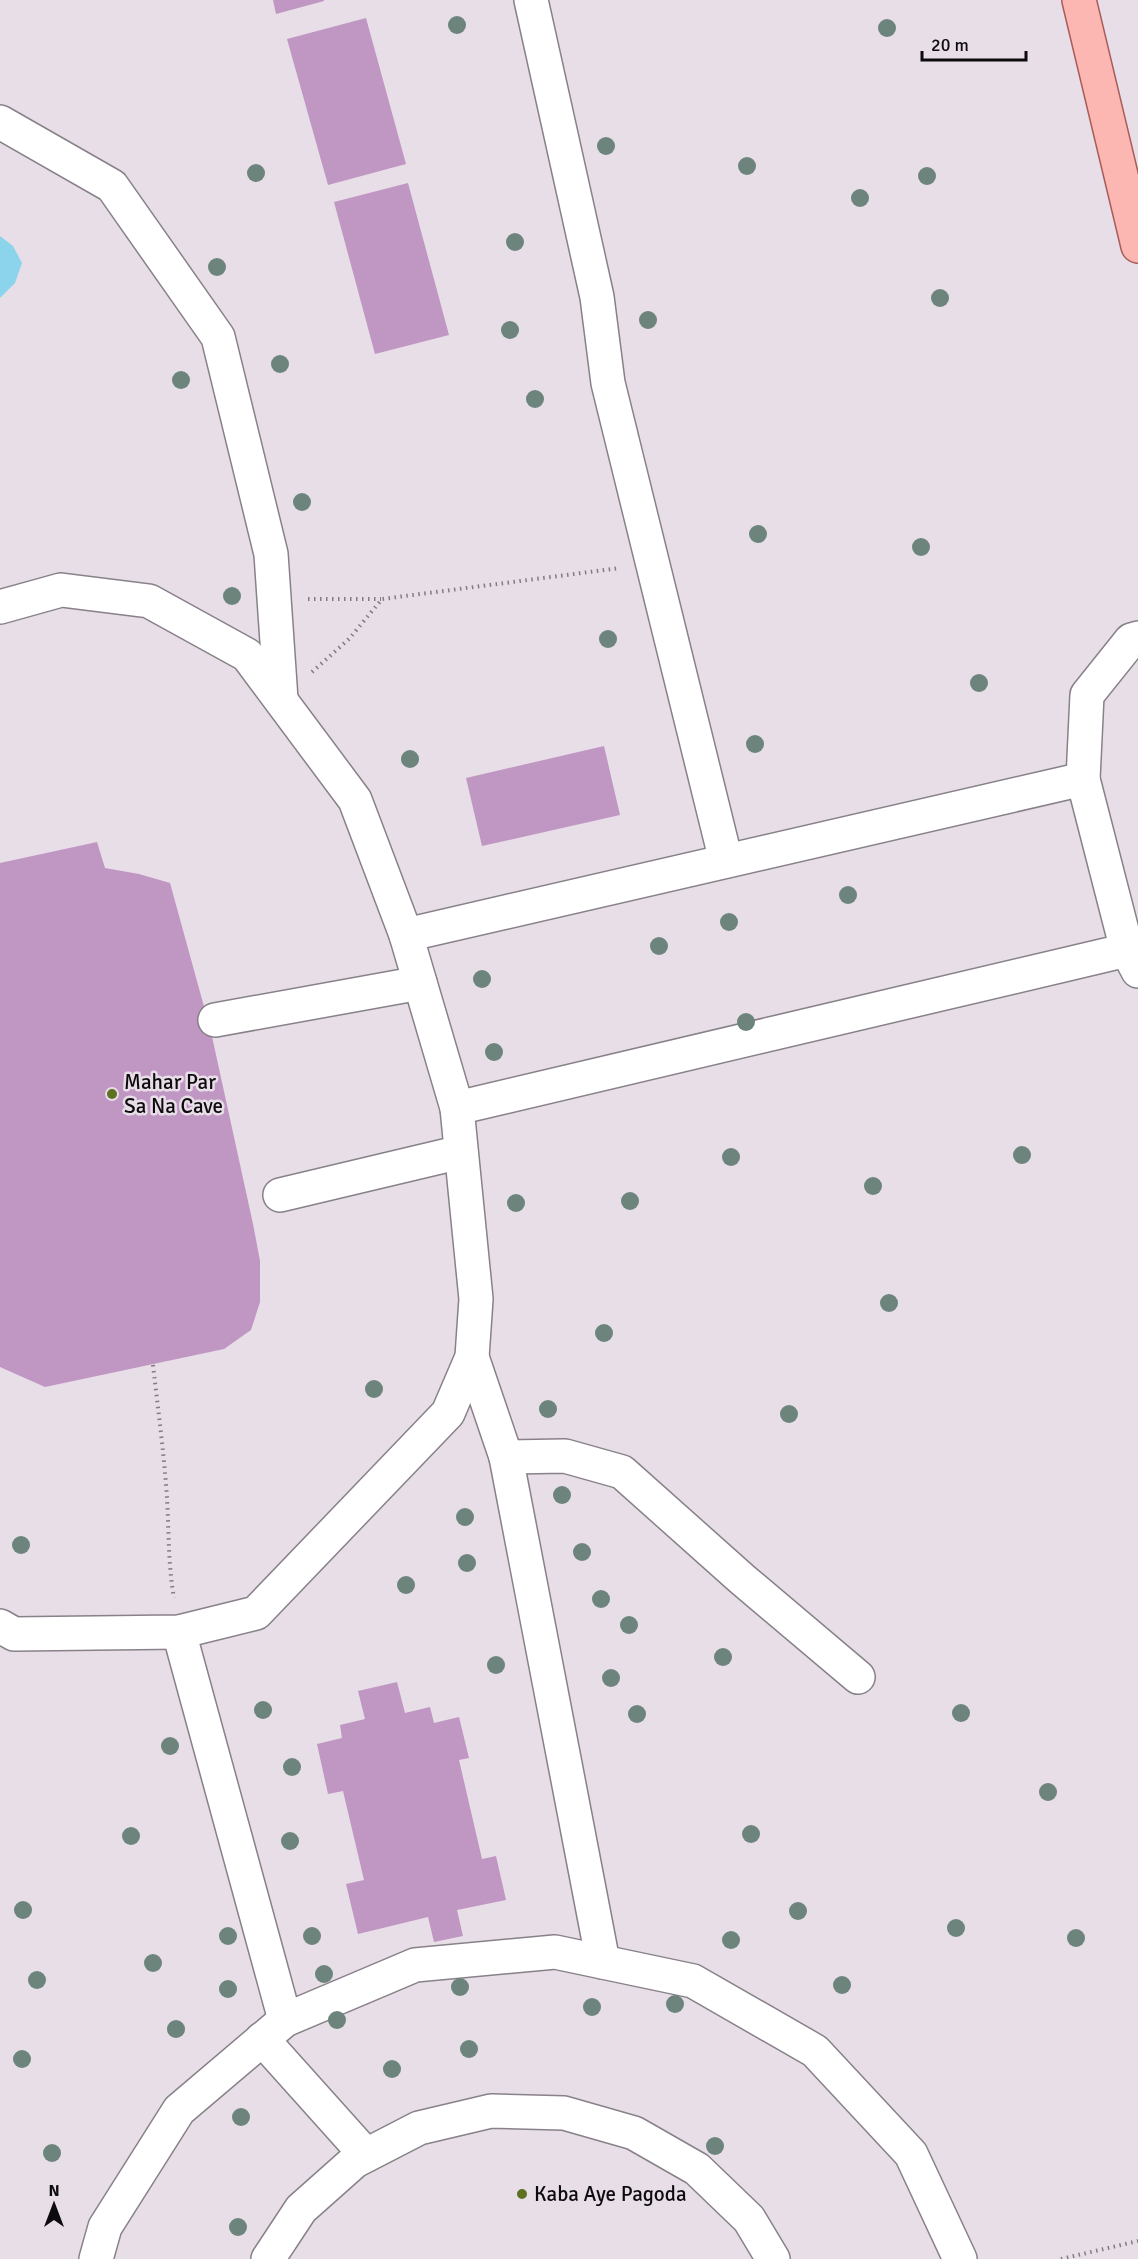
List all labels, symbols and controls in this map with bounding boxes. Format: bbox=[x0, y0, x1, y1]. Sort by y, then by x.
scale bar bbox=[922, 24, 1026, 62]
text: 20 m bbox=[931, 34, 969, 56]
place label: Mahar Par Sa Na Cave bbox=[124, 1069, 223, 1119]
marker: Mahar Par Sa Na Cave bbox=[105, 1087, 119, 1101]
north arrow bbox=[24, 2175, 84, 2235]
text: N bbox=[48, 2181, 60, 2201]
place label: Kaba Aye Pagoda bbox=[534, 2181, 687, 2207]
marker: Kaba Aye Pagoda bbox=[515, 2187, 529, 2201]

